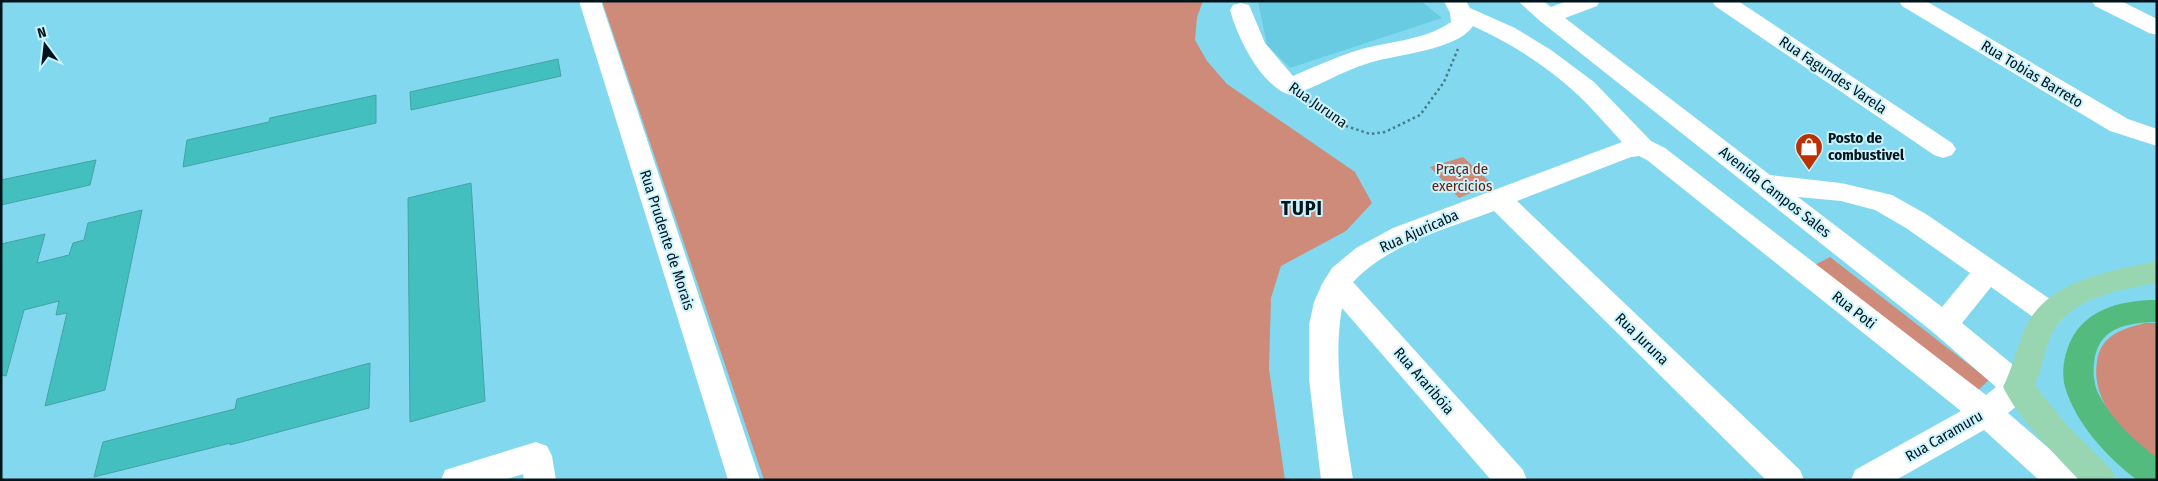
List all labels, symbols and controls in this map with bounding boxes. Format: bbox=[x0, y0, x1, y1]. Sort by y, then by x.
north arrow bbox=[20, 20, 70, 70]
text: N bbox=[36, 24, 48, 42]
street label: Rua Fagundes Varela bbox=[1776, 32, 1890, 118]
street label: Rua Tobias Barreto bbox=[1978, 37, 2086, 111]
street label: Rua Juruna bbox=[1285, 78, 1351, 132]
place label: Posto de combustivel bbox=[1828, 129, 1905, 164]
shop icon: Posto de combustivel bbox=[1794, 132, 1824, 171]
street label: Avenida Campos Sales bbox=[1715, 143, 1835, 241]
park label: Praça de exercicios bbox=[1432, 160, 1492, 195]
street label: Rua Prudente de Morais bbox=[636, 168, 698, 312]
district label: TUPI bbox=[1281, 196, 1323, 220]
street label: Rua Ajuricaba bbox=[1377, 206, 1461, 256]
street label: Rua Poti bbox=[1828, 287, 1880, 333]
street label: Rua Juruna bbox=[1612, 309, 1672, 369]
street label: Rua Araribóia bbox=[1390, 344, 1458, 418]
street label: Rua Caramuru bbox=[1902, 407, 1986, 465]

